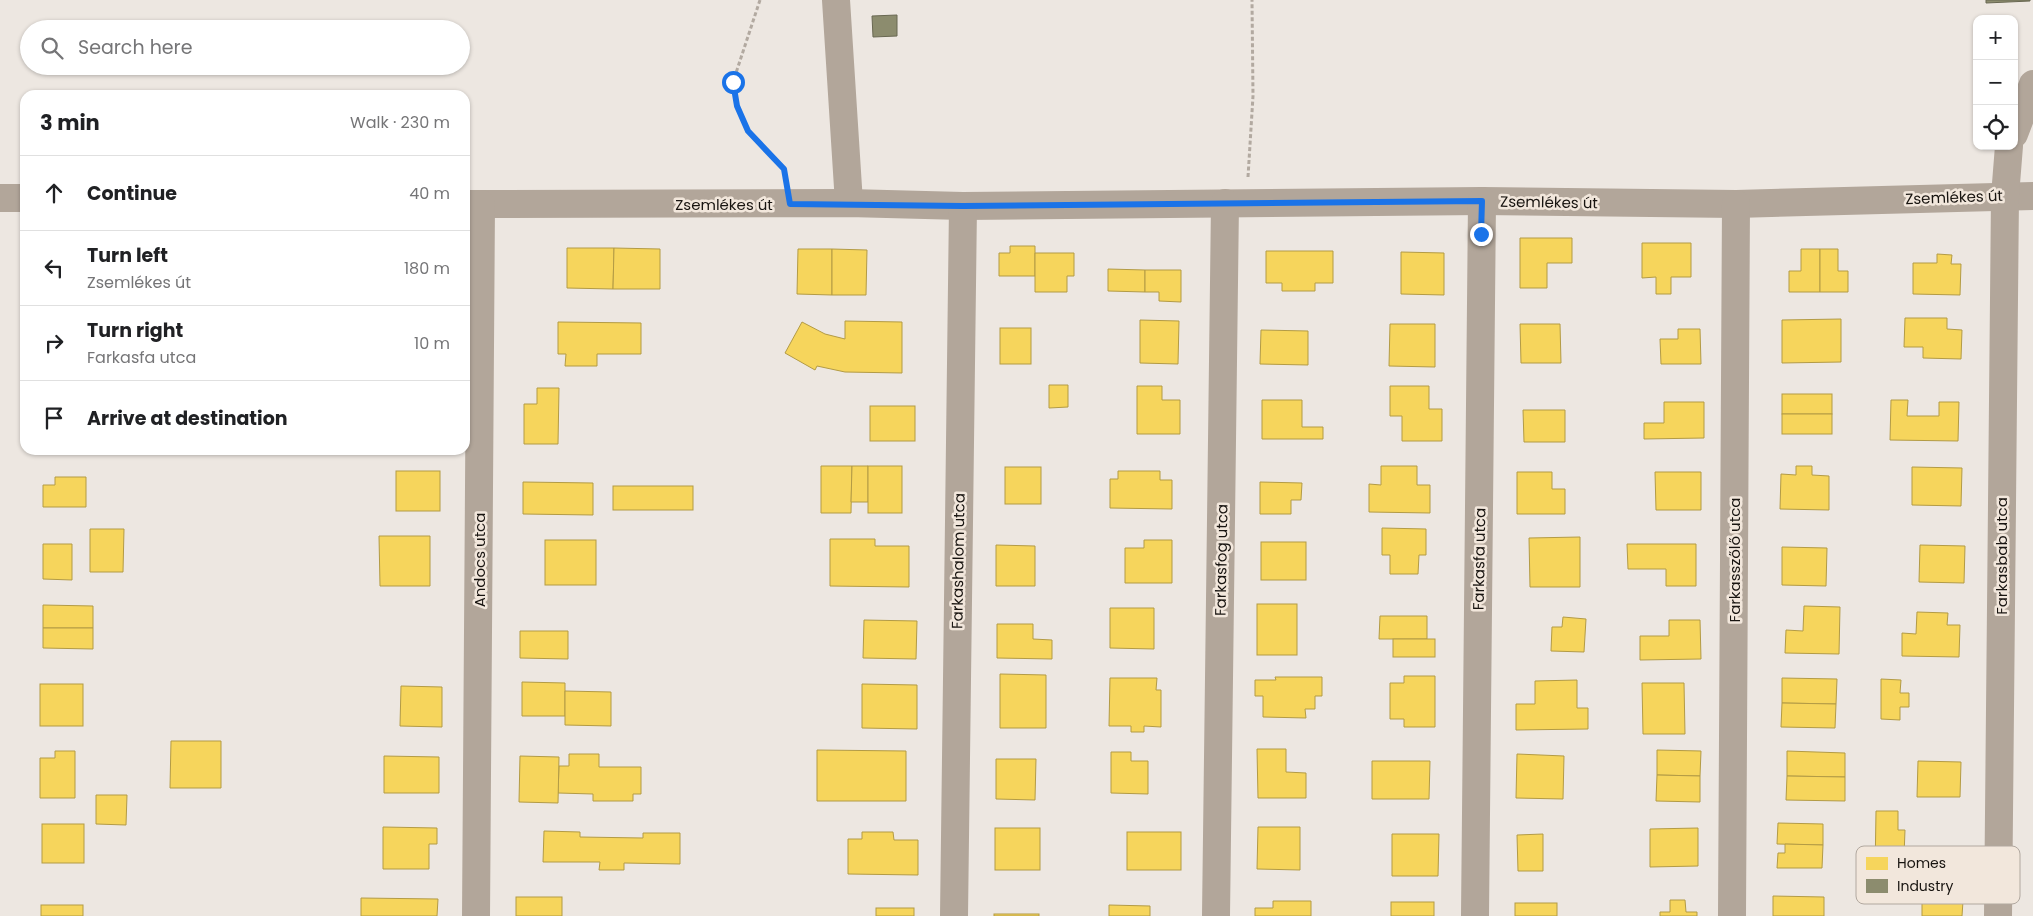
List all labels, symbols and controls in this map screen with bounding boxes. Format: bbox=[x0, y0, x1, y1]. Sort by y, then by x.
map controls bbox=[1973, 15, 2018, 150]
button: + bbox=[1973, 15, 2018, 60]
search box bbox=[20, 20, 470, 75]
icon: search bbox=[38, 34, 66, 62]
text: Search here bbox=[78, 34, 192, 61]
button: − bbox=[1973, 60, 2018, 105]
route start bbox=[722, 71, 745, 94]
button: locate bbox=[1973, 105, 2018, 150]
text: 3 min bbox=[40, 108, 100, 137]
text: Walk · 230 m bbox=[350, 111, 450, 134]
icon: ahead bbox=[40, 179, 68, 207]
text: Continue bbox=[87, 180, 177, 207]
text: 40 m bbox=[409, 182, 450, 205]
street label: Zsemlékes út bbox=[1905, 185, 2003, 209]
street label: Zsemlékes út bbox=[1500, 191, 1598, 213]
street label: Zsemlékes út bbox=[675, 194, 773, 215]
route end bbox=[1470, 223, 1493, 246]
text: Turn left bbox=[87, 242, 168, 269]
icon: left bbox=[40, 254, 68, 282]
text: 180 m bbox=[404, 257, 450, 280]
text: Zsemlékes út bbox=[87, 271, 191, 294]
text: Turn right bbox=[87, 317, 183, 344]
icon: right bbox=[40, 329, 68, 357]
text: 10 m bbox=[414, 332, 450, 355]
text: Farkasfa utca bbox=[87, 346, 196, 369]
icon: arrive bbox=[40, 404, 68, 432]
text: Arrive at destination bbox=[87, 405, 288, 432]
street label: Farkashalom utca bbox=[946, 493, 970, 629]
street label: Farkasbab utca bbox=[1991, 497, 2012, 615]
street label: Farkasszőlő utca bbox=[1724, 498, 1745, 622]
street label: Farkasfog utca bbox=[1210, 504, 1232, 616]
street label: Farkasfa utca bbox=[1468, 508, 1490, 610]
street label: Andocs utca bbox=[469, 513, 490, 607]
legend bbox=[1856, 846, 2020, 904]
text: Homes bbox=[1897, 853, 1946, 873]
text: Industry bbox=[1897, 876, 1953, 896]

